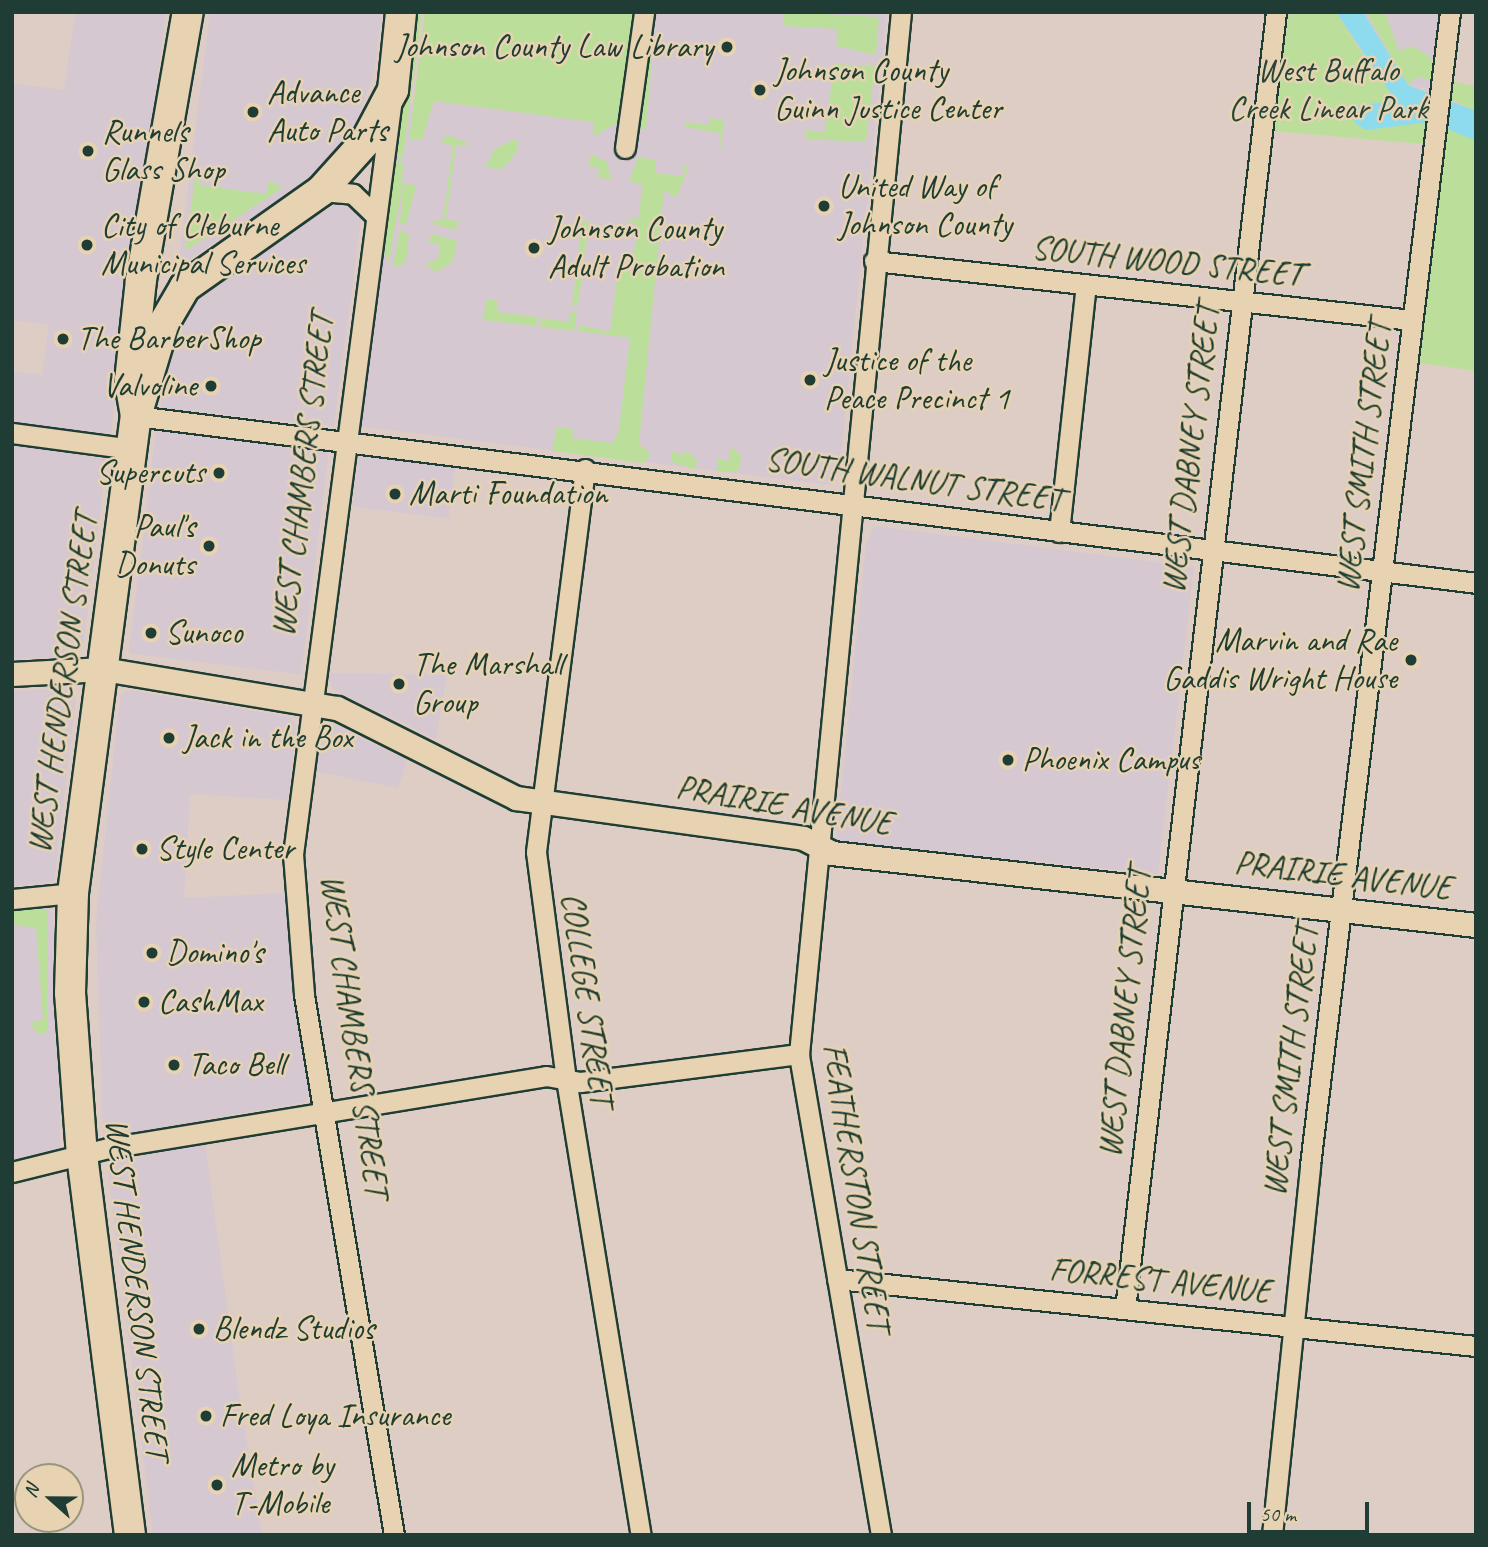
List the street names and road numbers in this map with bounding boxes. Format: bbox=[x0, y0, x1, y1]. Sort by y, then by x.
street label: SOUTH WOOD STREET bbox=[1030, 228, 1304, 296]
street label: WEST DABNEY STREET bbox=[1154, 303, 1228, 595]
street label: WEST CHAMBERS STREET bbox=[263, 311, 343, 639]
street label: WEST SMITH STREET bbox=[1328, 320, 1400, 594]
street label: SOUTH WALNUT STREET bbox=[763, 440, 1065, 520]
street label: WEST HENDERSON STREET bbox=[19, 510, 107, 856]
street label: PRAIRIE AVENUE bbox=[674, 768, 894, 844]
street label: PRAIRIE AVENUE bbox=[1233, 843, 1453, 909]
street label: WEST DABNEY STREET bbox=[1090, 867, 1160, 1159]
street label: WEST CHAMBERS STREET bbox=[312, 872, 396, 1200]
street label: COLLEGE STREET bbox=[553, 891, 621, 1107]
street label: WEST SMITH STREET bbox=[1255, 924, 1327, 1198]
street label: FEATHERSTON STREET bbox=[814, 1041, 898, 1333]
street label: WEST HENDERSON STREET bbox=[96, 1116, 178, 1462]
street label: FORREST AVENUE bbox=[1048, 1250, 1272, 1312]

